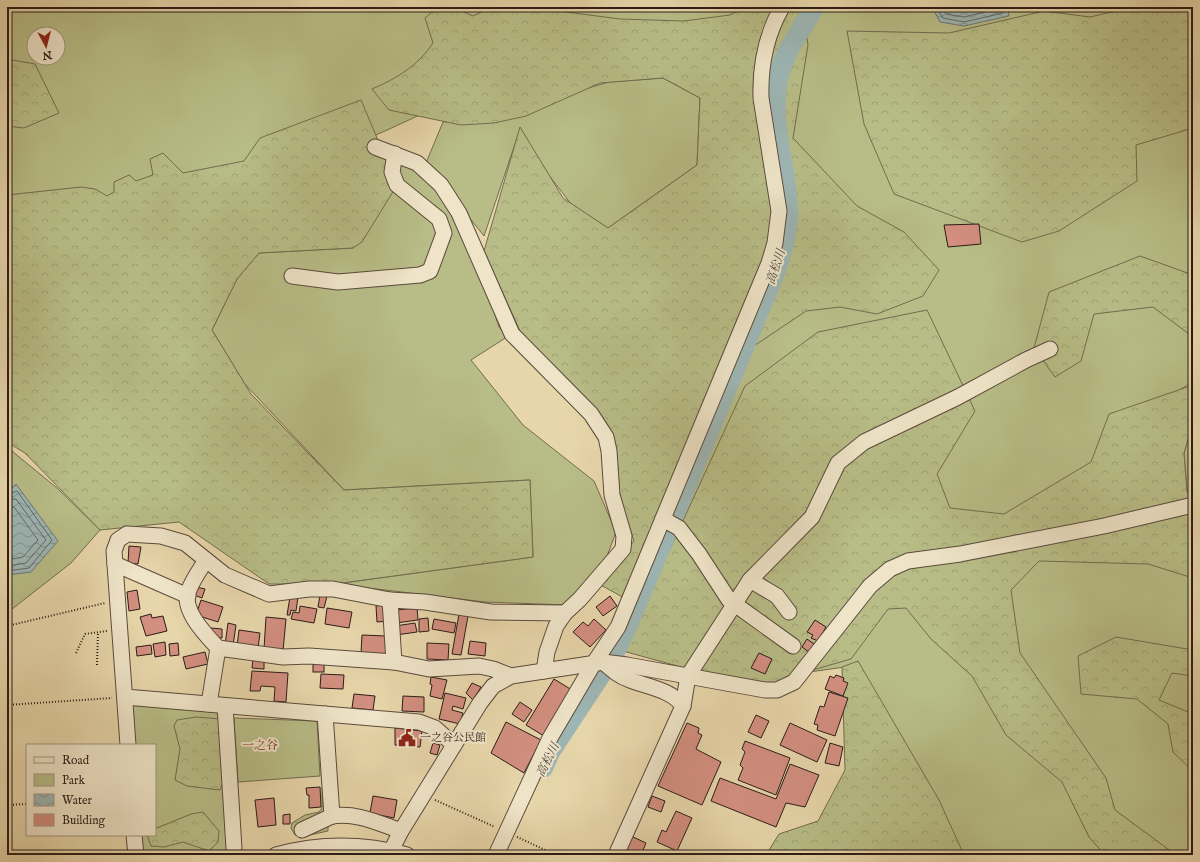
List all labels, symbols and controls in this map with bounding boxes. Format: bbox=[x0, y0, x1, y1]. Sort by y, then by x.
north arrow bbox=[26, 26, 66, 66]
text: N bbox=[41, 47, 54, 63]
water label: 高松川 bbox=[763, 246, 789, 286]
public building icon: 一之谷公民館 bbox=[397, 728, 417, 748]
place label: 一之谷公民館 bbox=[420, 731, 486, 745]
district label: 一之谷 bbox=[242, 738, 278, 753]
water label: 高松川 bbox=[533, 739, 564, 779]
legend bbox=[26, 744, 156, 836]
text: Road bbox=[62, 753, 90, 768]
text: Park bbox=[62, 773, 85, 788]
text: Water bbox=[62, 793, 93, 808]
text: Building bbox=[62, 813, 106, 828]

